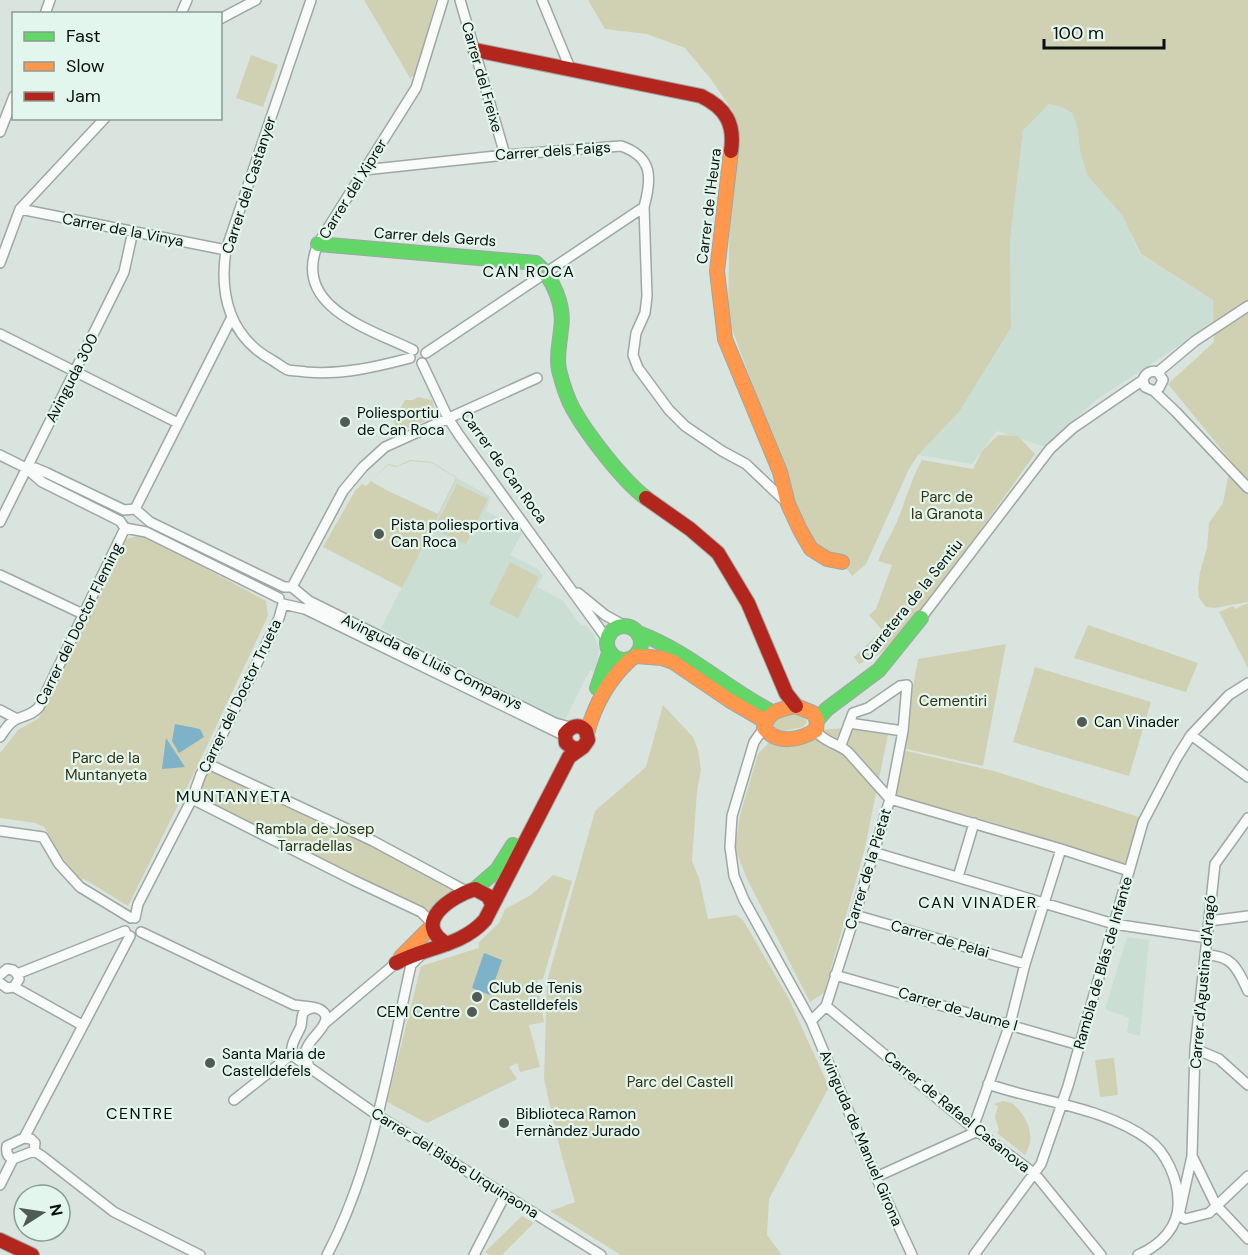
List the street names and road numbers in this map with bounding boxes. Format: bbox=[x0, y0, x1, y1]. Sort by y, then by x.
street label: Carrer del Freixe bbox=[457, 19, 507, 135]
street label: Carrer del Castanyer bbox=[217, 113, 281, 256]
street label: Carrer del Xiprer bbox=[314, 135, 392, 243]
street label: Carrer dels Faigs bbox=[495, 137, 611, 165]
street label: Carrer de l'Heura bbox=[692, 147, 726, 265]
street label: Carrer de la Vinya bbox=[61, 208, 185, 252]
street label: Carrer dels Gerds bbox=[373, 223, 497, 251]
street label: Avinguda 300 bbox=[41, 330, 103, 426]
street label: Carrer de Can Roca bbox=[456, 406, 552, 528]
street label: Carretera de la Sentiu bbox=[857, 535, 967, 665]
street label: Carrer del Doctor Fleming bbox=[31, 539, 127, 709]
street label: Avinguda de Lluis Companys bbox=[338, 609, 526, 715]
street label: Carrer del Doctor Trueta bbox=[194, 616, 286, 776]
street label: Carrer de la Pietat bbox=[840, 806, 896, 932]
street label: Rambla de Blás de Infante bbox=[1069, 874, 1137, 1052]
street label: Carrer d'Agustina d'Aragó bbox=[1185, 894, 1221, 1070]
street label: Carrer de Pelai bbox=[888, 915, 992, 963]
street label: Carrer de Jaume I bbox=[896, 982, 1020, 1036]
street label: Avinguda de Manuel Girona bbox=[815, 1047, 907, 1229]
street label: Carrer de Rafael Casanova bbox=[880, 1047, 1034, 1177]
street label: Carrer del Bisbe Urquinaona bbox=[367, 1103, 543, 1223]

